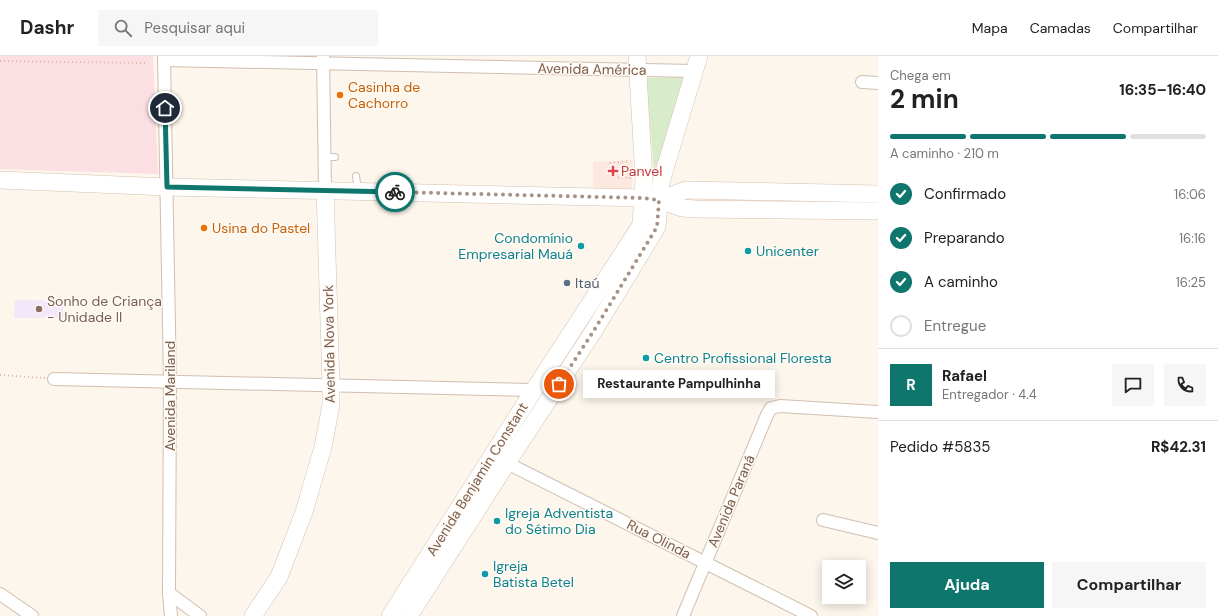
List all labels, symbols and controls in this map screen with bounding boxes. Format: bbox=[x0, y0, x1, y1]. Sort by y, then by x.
search box bbox=[98, 10, 378, 46]
text: Dashr bbox=[20, 15, 74, 40]
icon: search bbox=[112, 17, 134, 39]
text: Pesquisar aqui bbox=[144, 18, 245, 38]
text: Mapa bbox=[972, 19, 1008, 37]
text: Camadas bbox=[1030, 19, 1091, 37]
text: Compartilhar bbox=[1113, 19, 1198, 37]
street label: Avenida América bbox=[537, 59, 647, 79]
text: Chega em bbox=[890, 67, 951, 84]
place label: Casinha de Cachorro bbox=[348, 78, 420, 112]
text: 16:35–16:40 bbox=[1119, 80, 1206, 100]
text: 2 min bbox=[890, 82, 959, 116]
marker: Casinha de Cachorro bbox=[335, 90, 345, 100]
pin bbox=[148, 91, 182, 125]
icon: home bbox=[154, 97, 176, 119]
text: A caminho · 210 m bbox=[890, 145, 999, 162]
place label: Panvel bbox=[621, 162, 662, 180]
marker: Panvel bbox=[608, 166, 618, 176]
courier bbox=[375, 172, 415, 212]
icon: bike bbox=[384, 181, 406, 203]
icon: check bbox=[890, 183, 912, 205]
text: Confirmado bbox=[924, 184, 1006, 204]
text: 16:06 bbox=[1174, 186, 1206, 203]
place label: Usina do Pastel bbox=[212, 219, 310, 237]
marker: Usina do Pastel bbox=[199, 223, 209, 233]
icon: check bbox=[890, 227, 912, 249]
text: Preparando bbox=[924, 228, 1005, 248]
place label: Condomínio Empresarial Mauá bbox=[458, 229, 573, 263]
text: 16:16 bbox=[1179, 230, 1206, 247]
marker: Condomínio Empresarial Mauá bbox=[576, 241, 586, 251]
place label: Unicenter bbox=[756, 242, 819, 260]
marker: Unicenter bbox=[743, 246, 753, 256]
icon: check bbox=[890, 271, 912, 293]
text: A caminho bbox=[924, 272, 998, 292]
place label: Itaú bbox=[575, 274, 599, 292]
text: 16:25 bbox=[1176, 274, 1206, 291]
marker: Itaú bbox=[562, 278, 572, 288]
street label: Avenida Nova York bbox=[319, 285, 339, 403]
place label: Sonho de Criança - Unidade II bbox=[47, 292, 162, 326]
marker: Sonho de Criança - Unidade II bbox=[34, 304, 44, 314]
text: Entregue bbox=[924, 316, 986, 336]
street label: Avenida Mariland bbox=[161, 341, 179, 451]
place label: Centro Profissional Floresta bbox=[654, 349, 832, 367]
marker: Centro Profissional Floresta bbox=[641, 353, 651, 363]
button: chat bbox=[1112, 364, 1154, 406]
button: phone bbox=[1164, 364, 1206, 406]
text: Rafael bbox=[942, 366, 987, 386]
pin bbox=[542, 367, 576, 401]
callout: Restaurante Pampulhinha bbox=[583, 370, 775, 398]
icon: bag bbox=[548, 373, 570, 395]
text: Restaurante Pampulhinha bbox=[597, 375, 761, 392]
text: R bbox=[906, 375, 916, 395]
text: Entregador · 4.4 bbox=[942, 386, 1037, 403]
street label: Avenida Benjamin Constant bbox=[422, 399, 532, 559]
text: Pedido #5835 bbox=[890, 437, 990, 457]
text: R$42.31 bbox=[1151, 437, 1206, 457]
street label: Avenida Paraná bbox=[703, 452, 759, 550]
place label: Igreja Adventista do Sétimo Dia bbox=[505, 504, 613, 538]
street label: Rua Olinda bbox=[624, 515, 694, 563]
marker: Igreja Adventista do Sétimo Dia bbox=[492, 516, 502, 526]
place label: Igreja Batista Betel bbox=[493, 557, 574, 591]
map controls bbox=[822, 560, 866, 604]
button: layers bbox=[822, 560, 866, 604]
button: Ajuda bbox=[890, 562, 1044, 608]
button: Compartilhar bbox=[1052, 562, 1206, 608]
marker: Igreja Batista Betel bbox=[480, 569, 490, 579]

